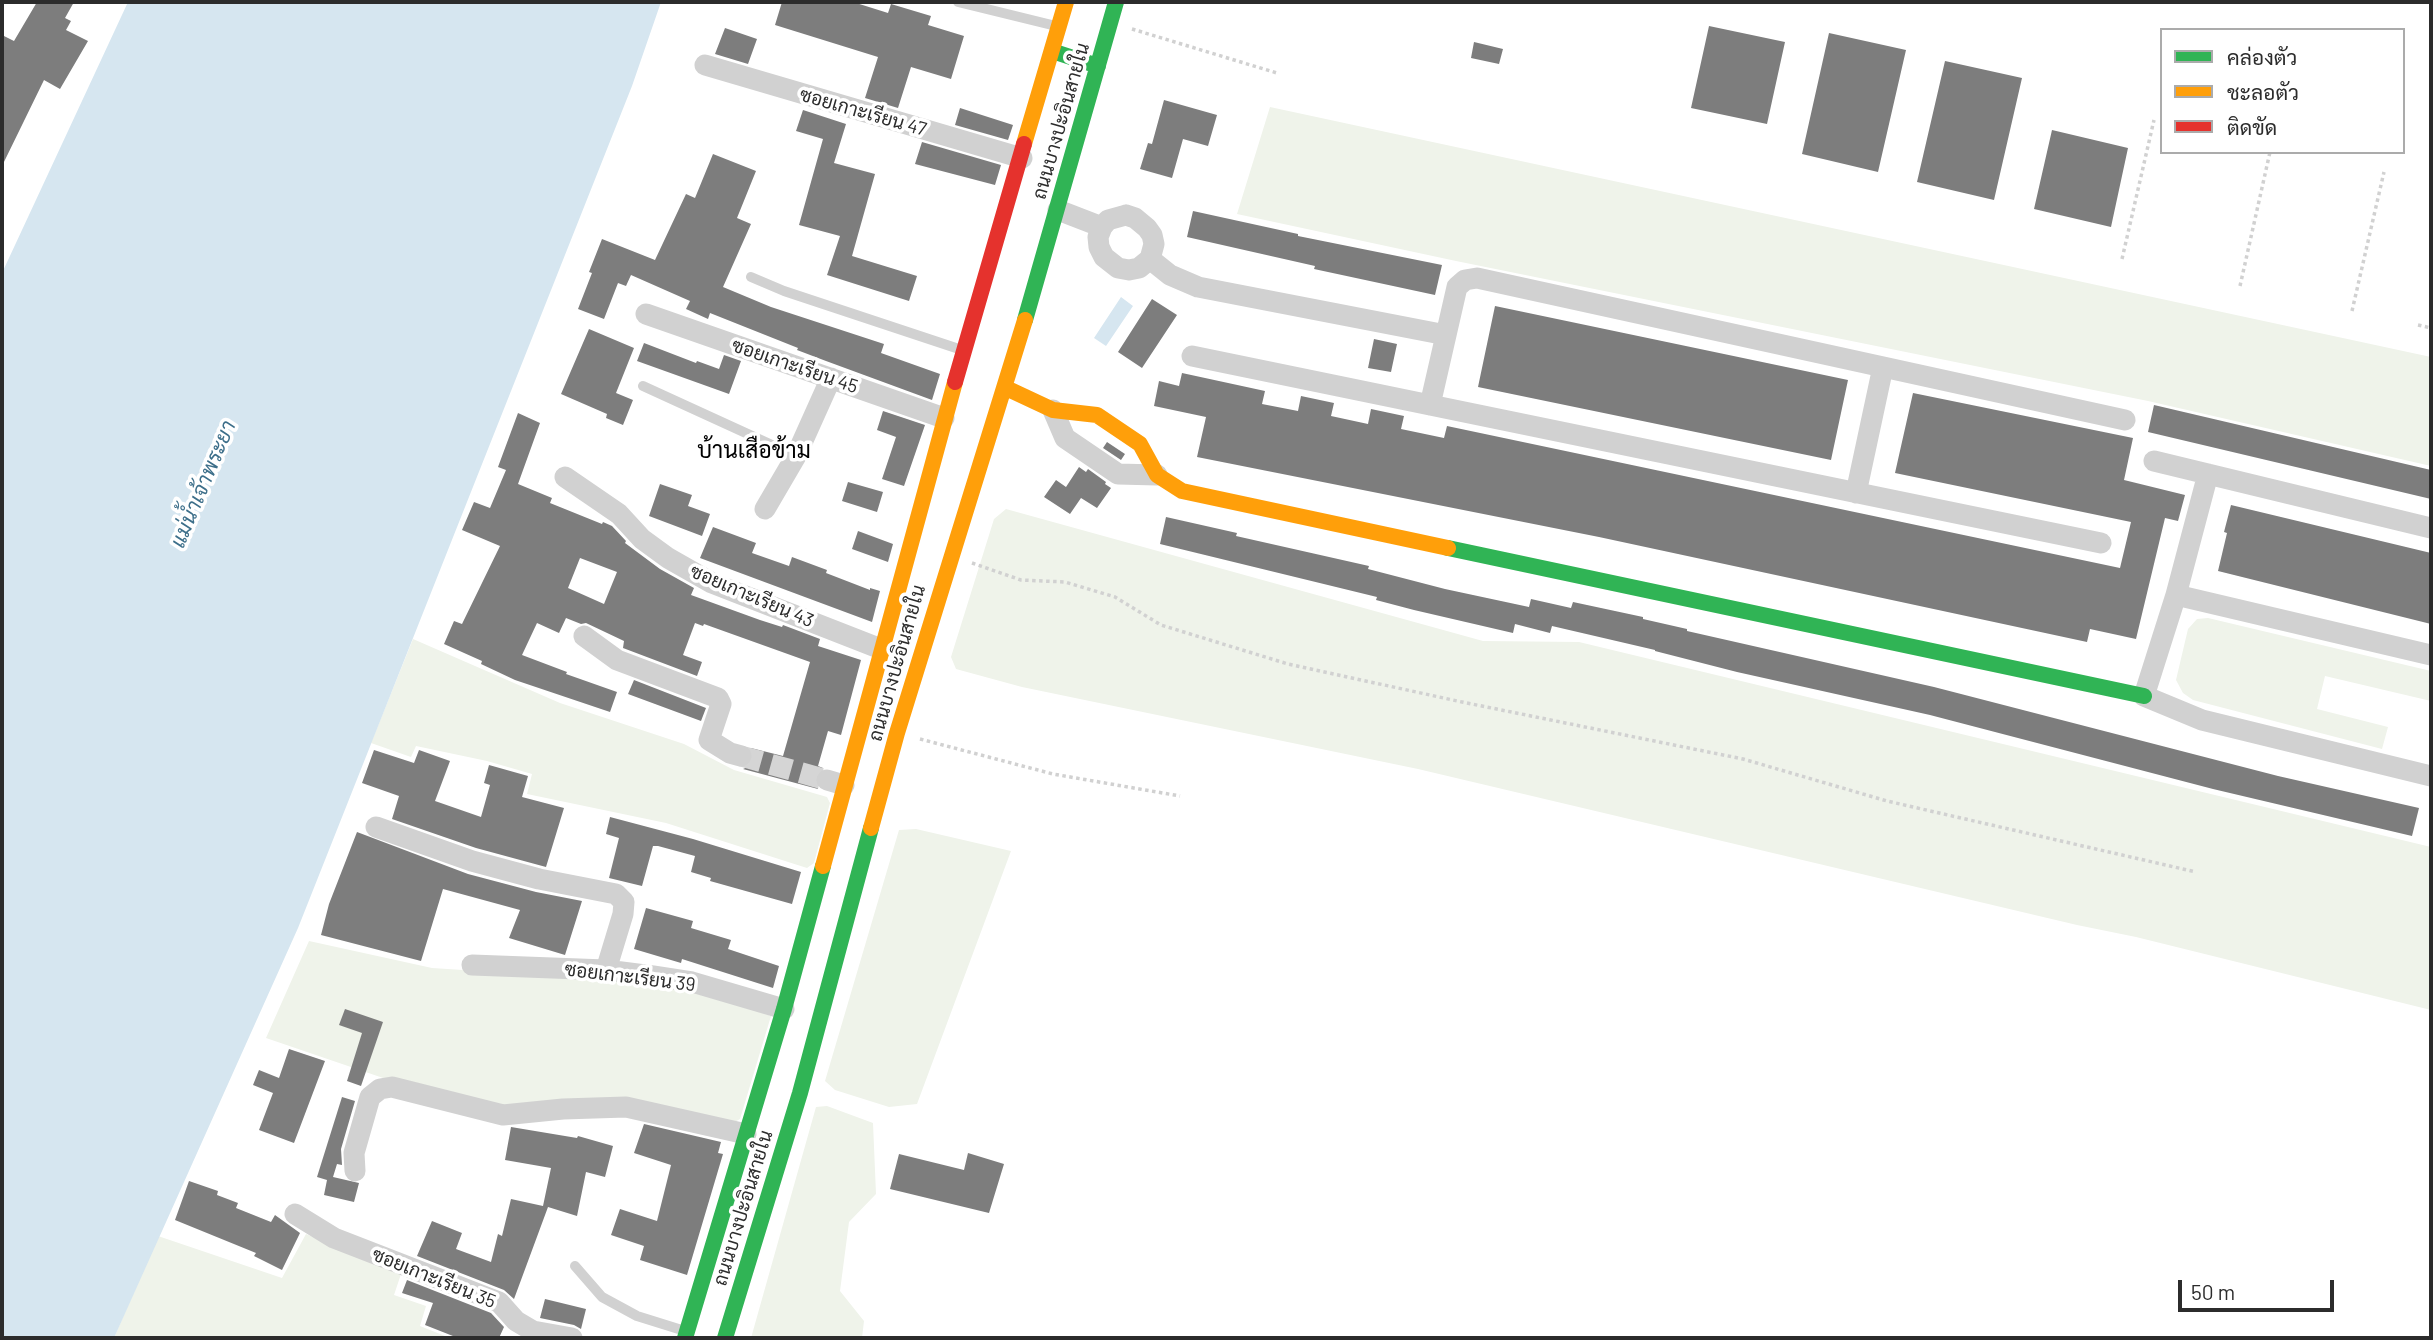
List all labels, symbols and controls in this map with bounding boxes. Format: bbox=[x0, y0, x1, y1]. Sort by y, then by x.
legend bbox=[2160, 28, 2405, 154]
street label: ถนนบางปะอินสายใน bbox=[1028, 40, 1094, 202]
text: คล่องตัว bbox=[2227, 44, 2297, 69]
text: ชะลอตัว bbox=[2227, 79, 2299, 104]
street label: ซอยเกาะเรียน 47 bbox=[797, 83, 929, 141]
text: ติดขัด bbox=[2227, 114, 2277, 139]
street label: ซอยเกาะเรียน 45 bbox=[729, 334, 861, 398]
water label: แม่น้ำเจ้าพระยา bbox=[165, 417, 241, 551]
district label: บ้านเสือข้าม bbox=[697, 436, 811, 464]
street label: ซอยเกาะเรียน 43 bbox=[687, 560, 817, 632]
street label: ถนนบางปะอินสายใน bbox=[864, 582, 930, 744]
street label: ซอยเกาะเรียน 39 bbox=[563, 958, 697, 996]
street label: ถนนบางปะอินสายใน bbox=[708, 1127, 778, 1289]
street label: ซอยเกาะเรียน 35 bbox=[369, 1243, 499, 1313]
scale bar bbox=[2181, 1266, 2337, 1310]
text: 50 m bbox=[2191, 1279, 2235, 1304]

